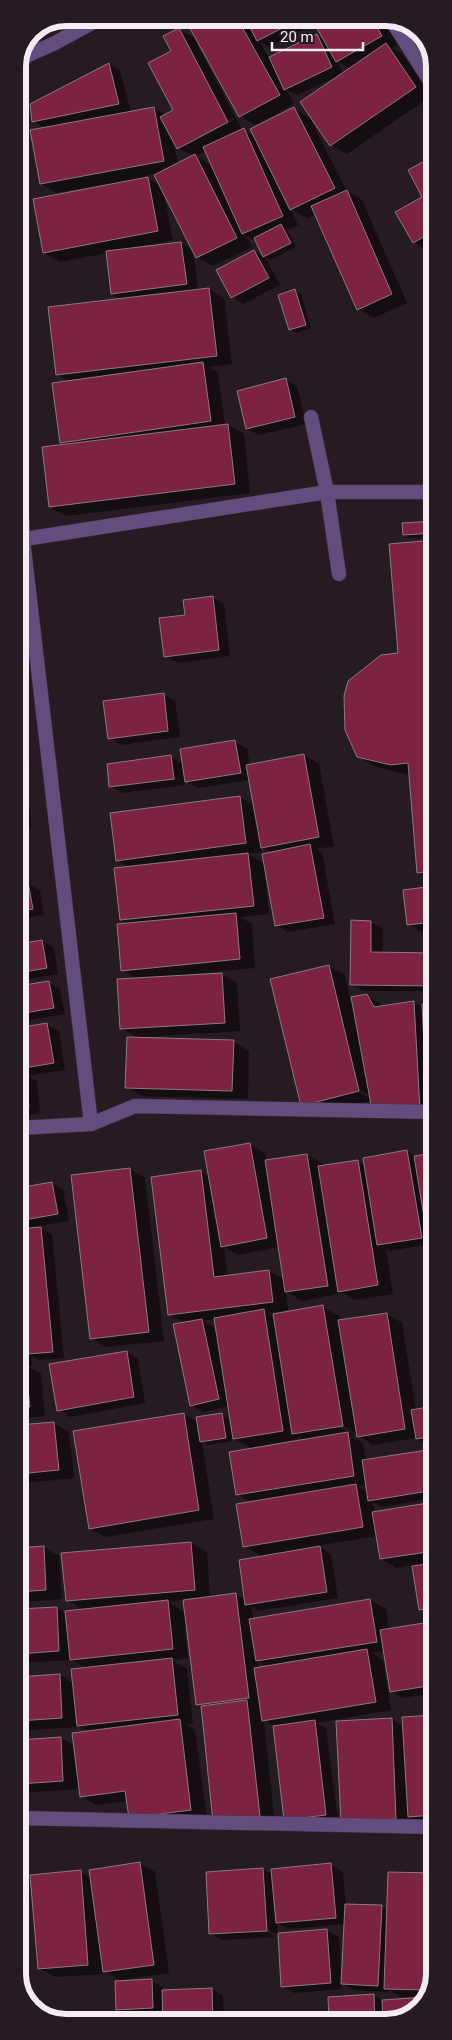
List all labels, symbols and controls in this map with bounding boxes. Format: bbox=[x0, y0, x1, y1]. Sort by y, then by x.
scale bar bbox=[272, 20, 363, 52]
text: 20 m bbox=[280, 28, 314, 46]

